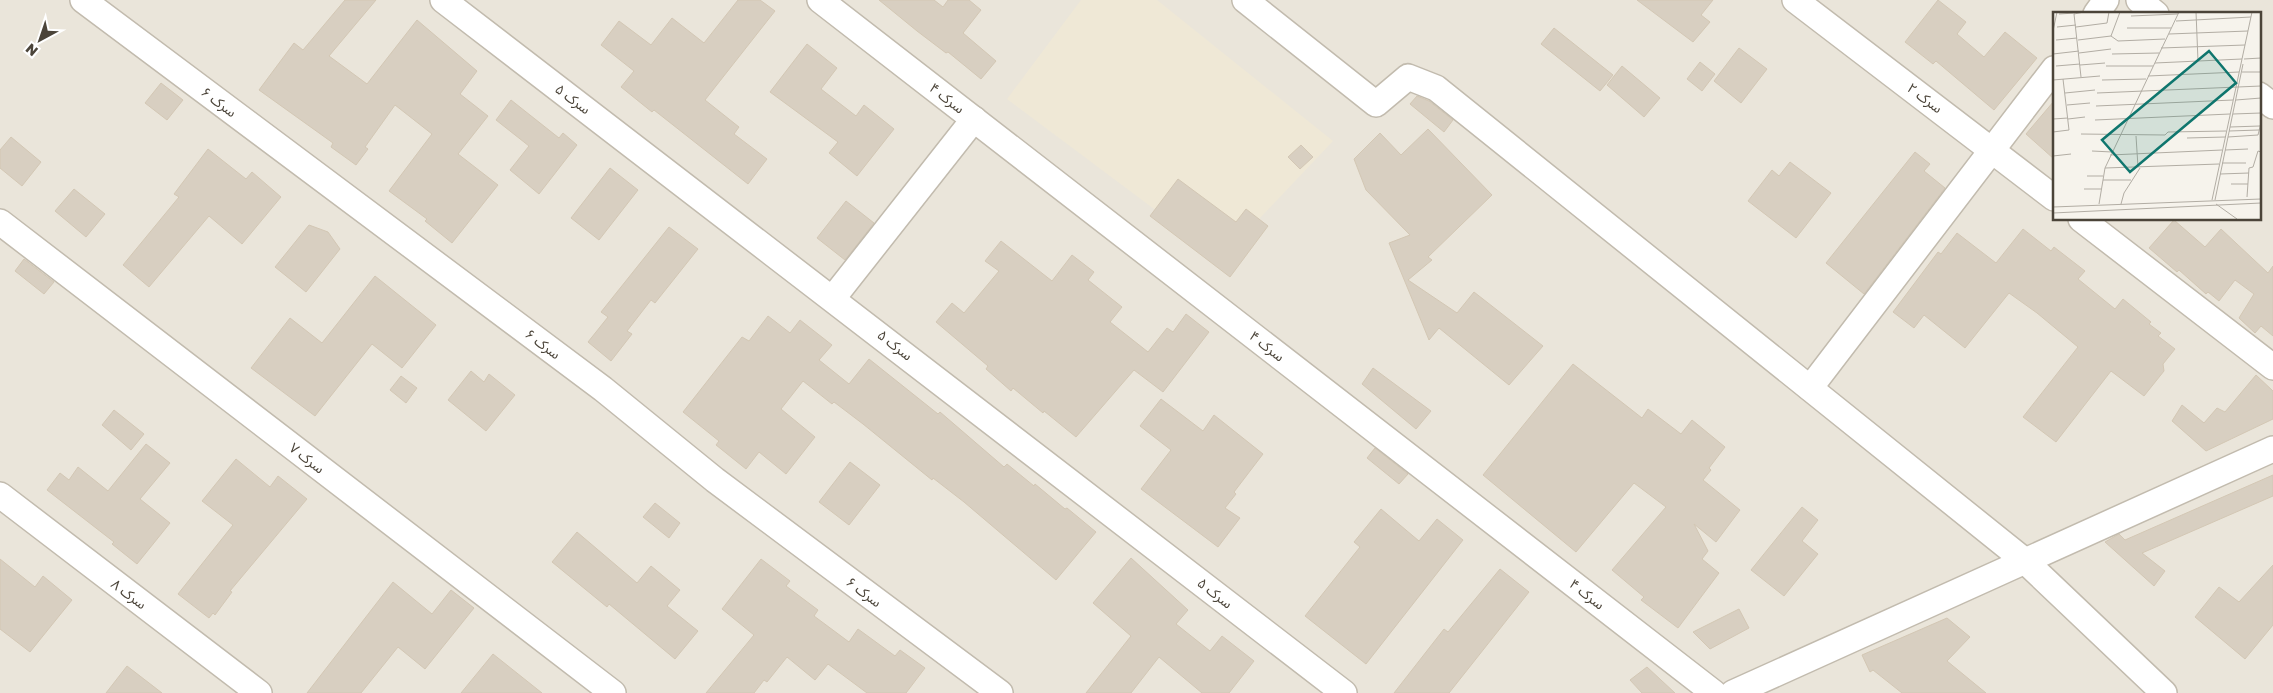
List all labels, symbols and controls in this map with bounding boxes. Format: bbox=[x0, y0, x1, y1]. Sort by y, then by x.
inset map bbox=[2053, 12, 2260, 220]
north arrow bbox=[15, 15, 65, 65]
text: N bbox=[22, 40, 41, 60]
street label: سرک ۴ bbox=[926, 79, 968, 117]
street label: سرک ۲ bbox=[1904, 79, 1946, 117]
street label: سرک ۵ bbox=[552, 80, 594, 118]
street label: سرک ۶ bbox=[198, 83, 240, 121]
street label: سرک ۶ bbox=[522, 325, 564, 363]
street label: سرک ۵ bbox=[874, 326, 916, 364]
street label: سرک ۴ bbox=[1246, 327, 1288, 365]
street label: سرک ۷ bbox=[286, 439, 328, 477]
street label: سرک ۶ bbox=[843, 573, 885, 611]
street label: سرک ۵ bbox=[1194, 574, 1236, 612]
street label: سرک ۸ bbox=[108, 575, 150, 613]
street label: سرک ۴ bbox=[1566, 575, 1608, 613]

